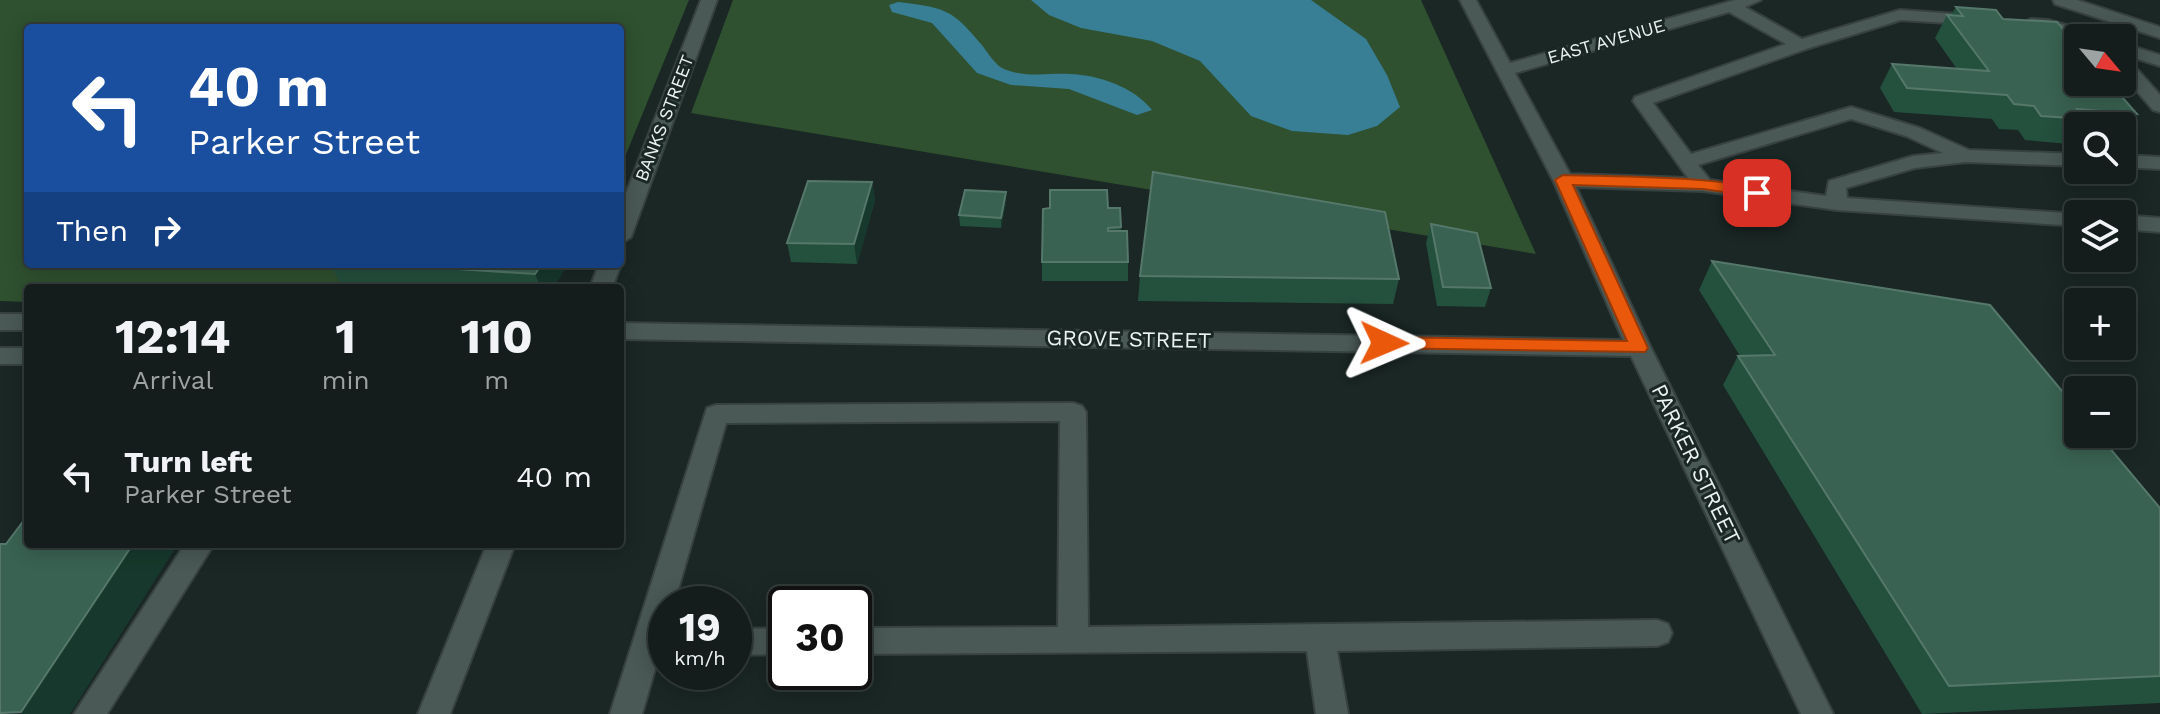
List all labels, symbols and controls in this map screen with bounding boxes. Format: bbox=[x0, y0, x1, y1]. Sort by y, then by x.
street label: EAST AVENUE bbox=[1545, 14, 1667, 68]
north arrow bbox=[2064, 24, 2136, 96]
map controls bbox=[2064, 24, 2136, 448]
street label: BANKS STREET bbox=[630, 52, 698, 184]
text: 40 m bbox=[188, 54, 329, 120]
icon: left bbox=[56, 56, 160, 160]
button: search bbox=[2064, 112, 2136, 184]
text: Parker Street bbox=[188, 121, 420, 163]
pin bbox=[1723, 159, 1791, 227]
icon: arrive bbox=[1735, 171, 1779, 215]
button: layers bbox=[2064, 200, 2136, 272]
icon: right bbox=[144, 208, 188, 252]
text: Then bbox=[56, 213, 128, 248]
button: + bbox=[2064, 288, 2136, 360]
position arrow bbox=[1342, 301, 1426, 385]
text: 12:14 bbox=[115, 308, 231, 365]
text: 1 bbox=[335, 308, 356, 365]
text: 110 bbox=[461, 308, 533, 365]
street label: GROVE STREET bbox=[1046, 325, 1212, 353]
text: Arrival bbox=[132, 365, 213, 395]
text: min bbox=[322, 365, 369, 395]
text: m bbox=[484, 365, 509, 395]
button: − bbox=[2064, 376, 2136, 448]
street label: PARKER STREET bbox=[1646, 380, 1746, 548]
text: Turn left bbox=[124, 444, 252, 479]
icon: left bbox=[56, 454, 100, 498]
text: 40 m bbox=[516, 459, 592, 494]
text: Parker Street bbox=[124, 479, 292, 509]
speed limit sign: 30 bbox=[768, 586, 872, 690]
text: 19 bbox=[679, 604, 721, 651]
text: km/h bbox=[674, 646, 726, 670]

